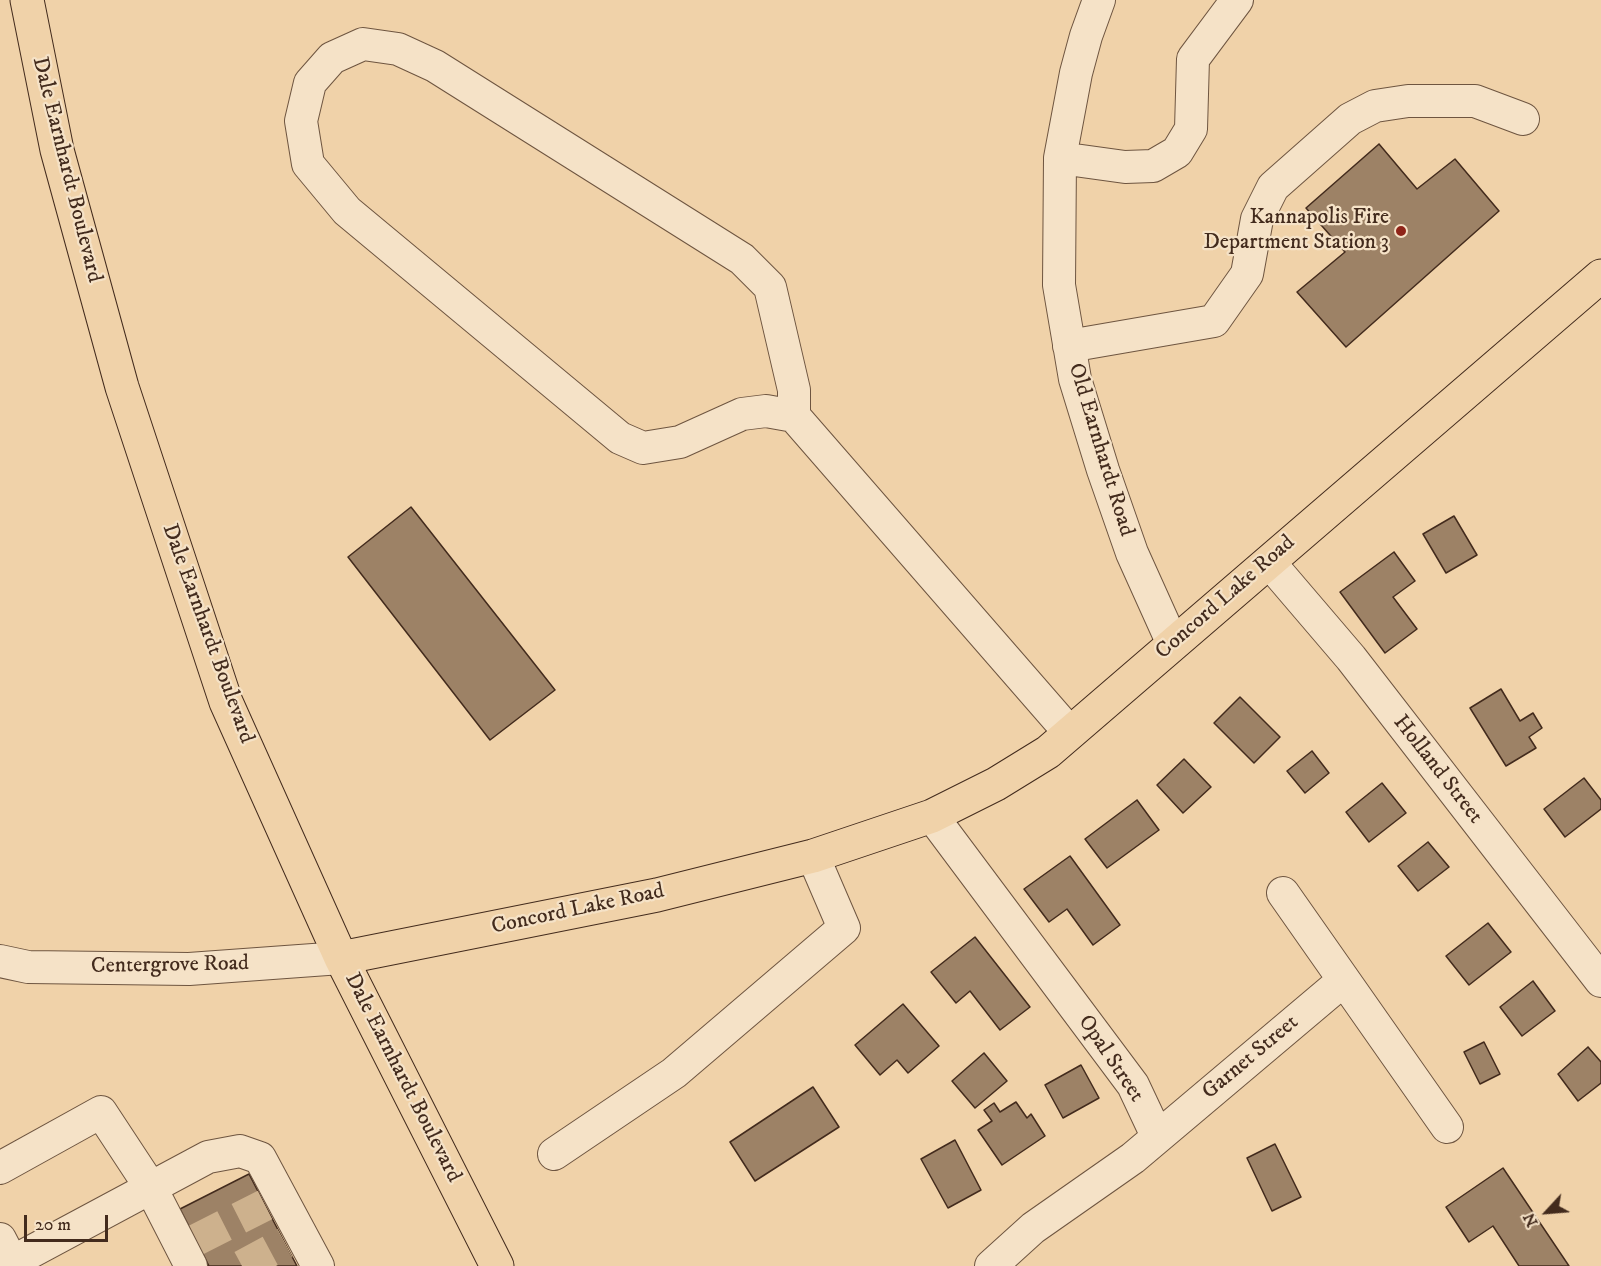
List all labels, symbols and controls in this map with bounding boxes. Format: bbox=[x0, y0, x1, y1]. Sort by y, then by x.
street label: Dale Earnhardt Boulevard bbox=[25, 55, 107, 285]
place label: Kannapolis Fire Department Station 3 bbox=[1203, 205, 1389, 256]
marker: Kannapolis Fire Department Station 3 bbox=[1394, 224, 1408, 238]
street label: Old Earnhardt Road bbox=[1061, 360, 1139, 540]
street label: Dale Earnhardt Boulevard bbox=[155, 521, 259, 747]
street label: Concord Lake Road bbox=[1151, 530, 1301, 666]
street label: Holland Street bbox=[1386, 710, 1488, 830]
street label: Concord Lake Road bbox=[489, 879, 667, 941]
street label: Centergrove Road bbox=[91, 951, 249, 981]
street label: Dale Earnhardt Boulevard bbox=[338, 969, 466, 1187]
street label: Opal Street bbox=[1071, 1010, 1149, 1108]
street label: Garnet Street bbox=[1198, 1010, 1304, 1106]
north arrow bbox=[1517, 1182, 1577, 1242]
scale bar bbox=[27, 1203, 111, 1241]
text: N bbox=[1519, 1210, 1543, 1230]
text: 20 m bbox=[35, 1214, 71, 1236]

